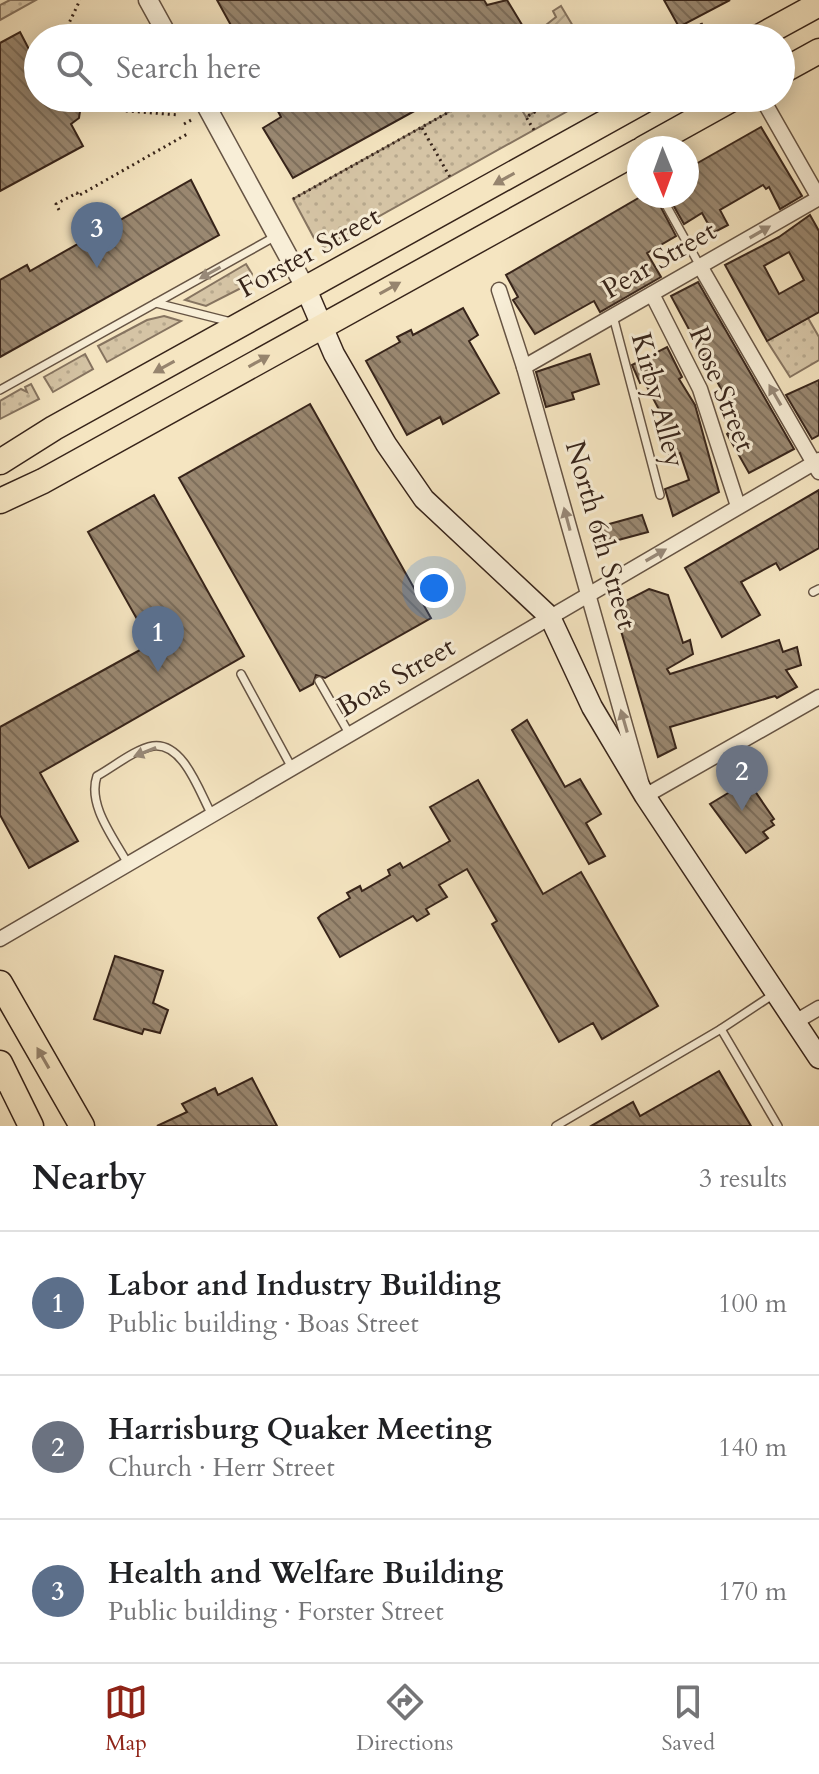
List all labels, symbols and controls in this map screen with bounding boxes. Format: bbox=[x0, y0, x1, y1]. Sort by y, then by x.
search box bbox=[24, 24, 795, 112]
icon: search bbox=[52, 46, 96, 90]
text: Search here bbox=[116, 48, 261, 89]
north arrow bbox=[627, 136, 699, 208]
one-way arrow bbox=[492, 172, 515, 186]
street label: Forster Street bbox=[231, 197, 387, 307]
pin: 3 bbox=[71, 202, 123, 268]
street label: Pear Street bbox=[595, 212, 723, 308]
one-way arrow bbox=[748, 225, 771, 239]
one-way arrow bbox=[199, 266, 221, 280]
one-way arrow bbox=[379, 282, 402, 295]
street label: Rose Street bbox=[680, 321, 764, 457]
street label: Kirby Alley bbox=[622, 328, 694, 472]
one-way arrow bbox=[248, 354, 271, 368]
one-way arrow bbox=[153, 360, 175, 374]
one-way arrow bbox=[768, 384, 782, 407]
street label: North 6th Street bbox=[556, 436, 646, 634]
one-way arrow bbox=[560, 507, 573, 531]
one-way arrow bbox=[644, 548, 667, 562]
your location bbox=[414, 568, 454, 608]
pin: 1 bbox=[132, 606, 184, 672]
street label: Boas Street bbox=[330, 628, 462, 726]
one-way arrow bbox=[617, 709, 630, 733]
pin: 2 bbox=[716, 745, 768, 811]
one-way arrow bbox=[132, 746, 156, 759]
one-way arrow bbox=[36, 1047, 50, 1070]
text: Nearby bbox=[32, 1155, 147, 1201]
text: 3 results bbox=[699, 1161, 787, 1196]
text: Labor and Industry Building bbox=[108, 1265, 501, 1306]
text: 1 bbox=[51, 1286, 65, 1321]
text: 100 m bbox=[718, 1286, 787, 1321]
text: Public building · Boas Street bbox=[108, 1306, 419, 1341]
text: Harrisburg Quaker Meeting bbox=[108, 1409, 492, 1450]
text: 2 bbox=[51, 1430, 65, 1465]
text: 140 m bbox=[718, 1430, 787, 1465]
text: Church · Herr Street bbox=[108, 1450, 335, 1485]
text: Health and Welfare Building bbox=[108, 1553, 503, 1594]
text: 3 bbox=[51, 1574, 65, 1609]
text: 170 m bbox=[718, 1574, 787, 1609]
text: Public building · Forster Street bbox=[108, 1594, 444, 1629]
tab: Map bbox=[104, 1680, 148, 1758]
tab: Directions bbox=[356, 1680, 453, 1758]
tab: Saved bbox=[662, 1680, 715, 1758]

